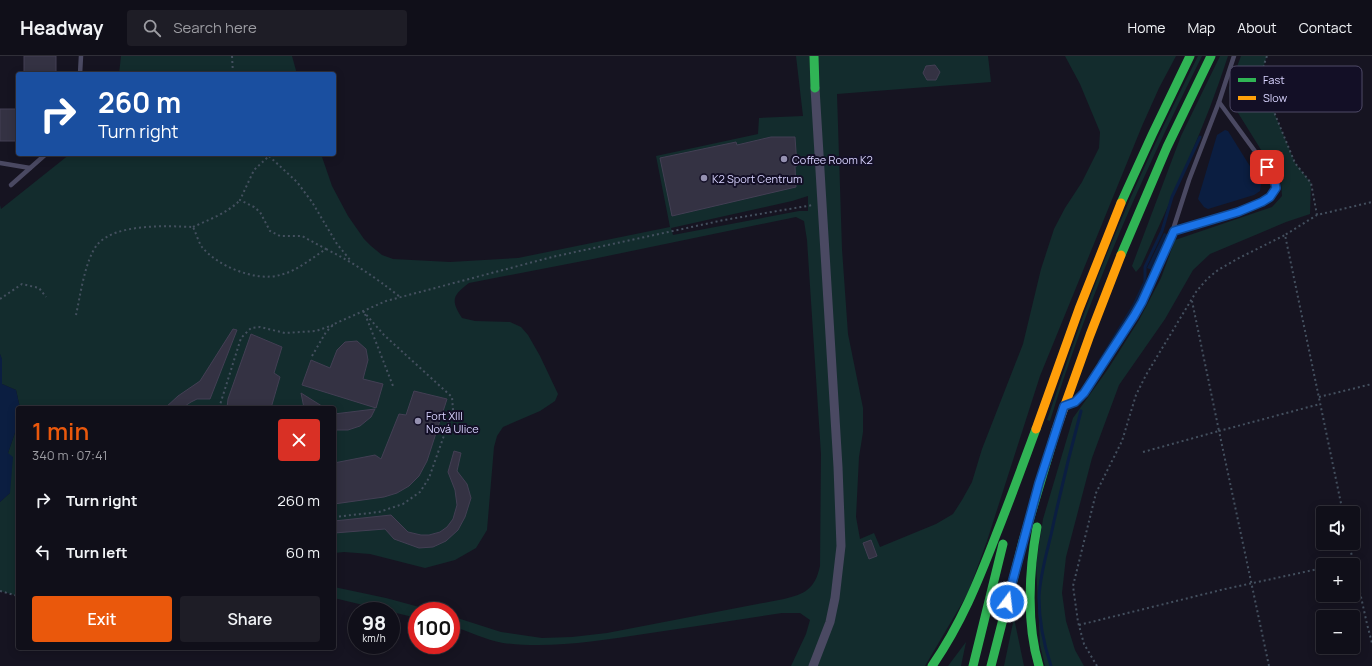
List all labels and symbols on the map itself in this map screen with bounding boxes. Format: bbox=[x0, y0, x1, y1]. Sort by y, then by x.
legend bbox=[1230, 66, 1362, 112]
text: Fast bbox=[1263, 72, 1285, 87]
text: Slow bbox=[1263, 90, 1288, 105]
pin bbox=[1250, 150, 1284, 184]
place label: Coffee Room K2 bbox=[792, 152, 873, 167]
marker: Coffee Room K2 bbox=[779, 154, 789, 164]
place label: K2 Sport Centrum bbox=[712, 171, 802, 186]
marker: K2 Sport Centrum bbox=[699, 173, 709, 183]
place label: Fort XIII Nová Ulice bbox=[426, 408, 479, 436]
marker: Fort XIII Nová Ulice bbox=[413, 416, 423, 426]
position arrow bbox=[986, 581, 1028, 623]
speed limit sign: 100 bbox=[408, 602, 460, 654]

